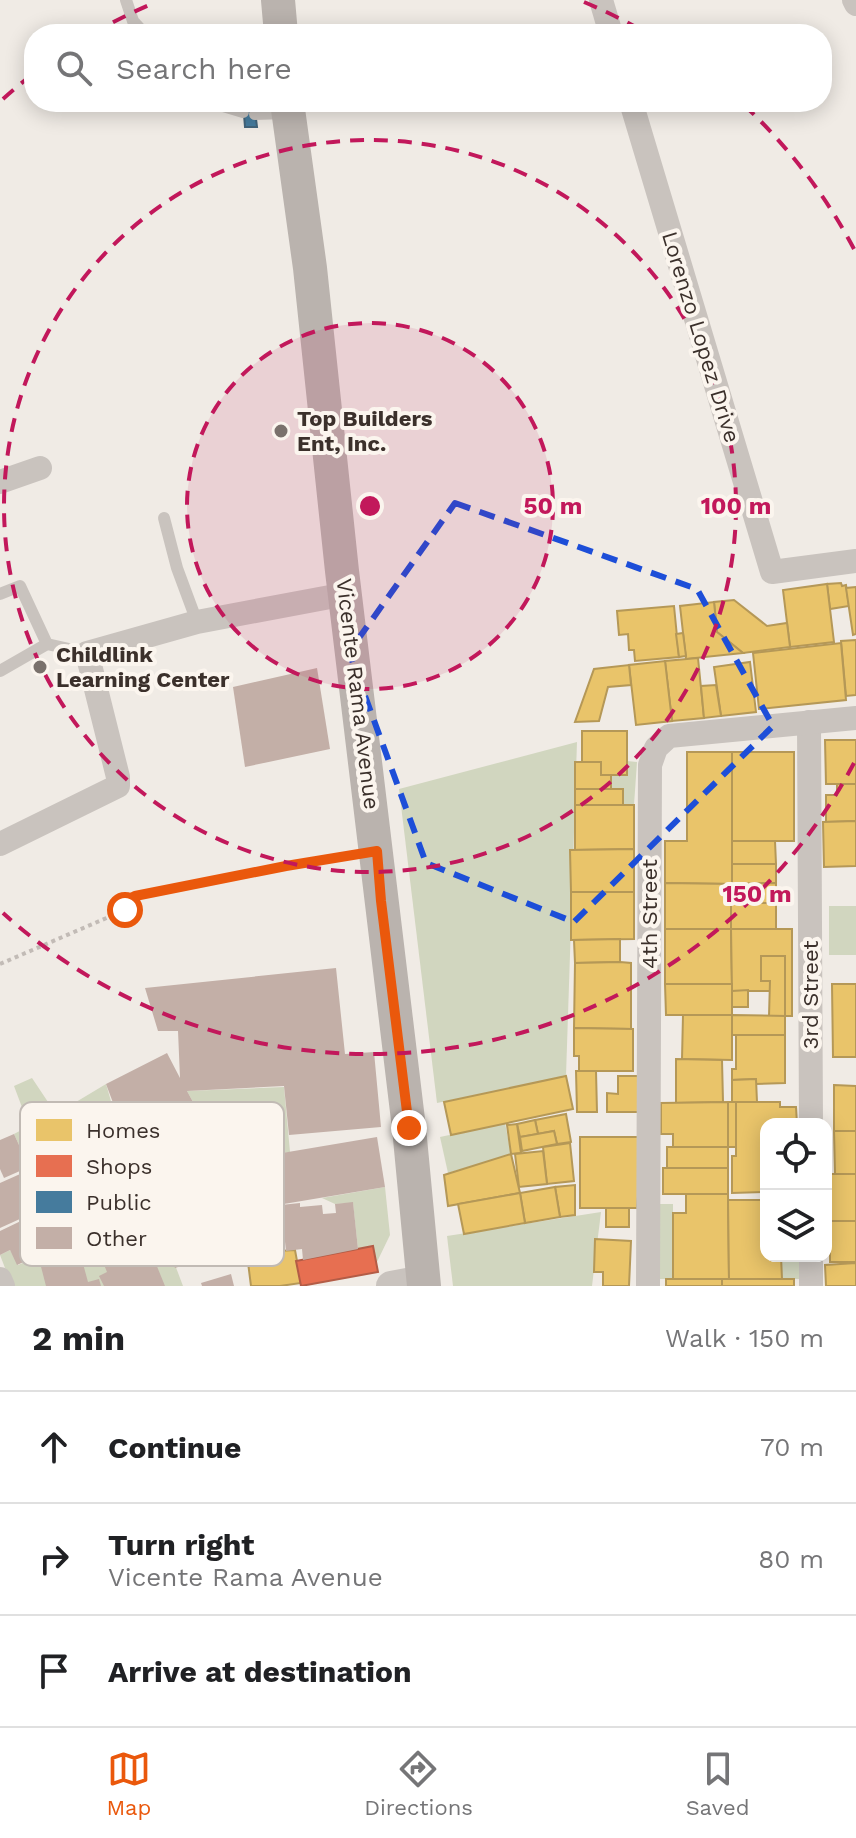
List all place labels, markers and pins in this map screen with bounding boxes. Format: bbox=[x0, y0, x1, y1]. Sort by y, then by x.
place label: Top Builders Ent, Inc. bbox=[297, 406, 433, 456]
marker: Top Builders Ent, Inc. bbox=[272, 422, 290, 440]
centre of rings bbox=[356, 492, 384, 520]
place label: Childlink Learning Center bbox=[56, 642, 230, 692]
marker: Childlink Learning Center bbox=[31, 658, 49, 676]

